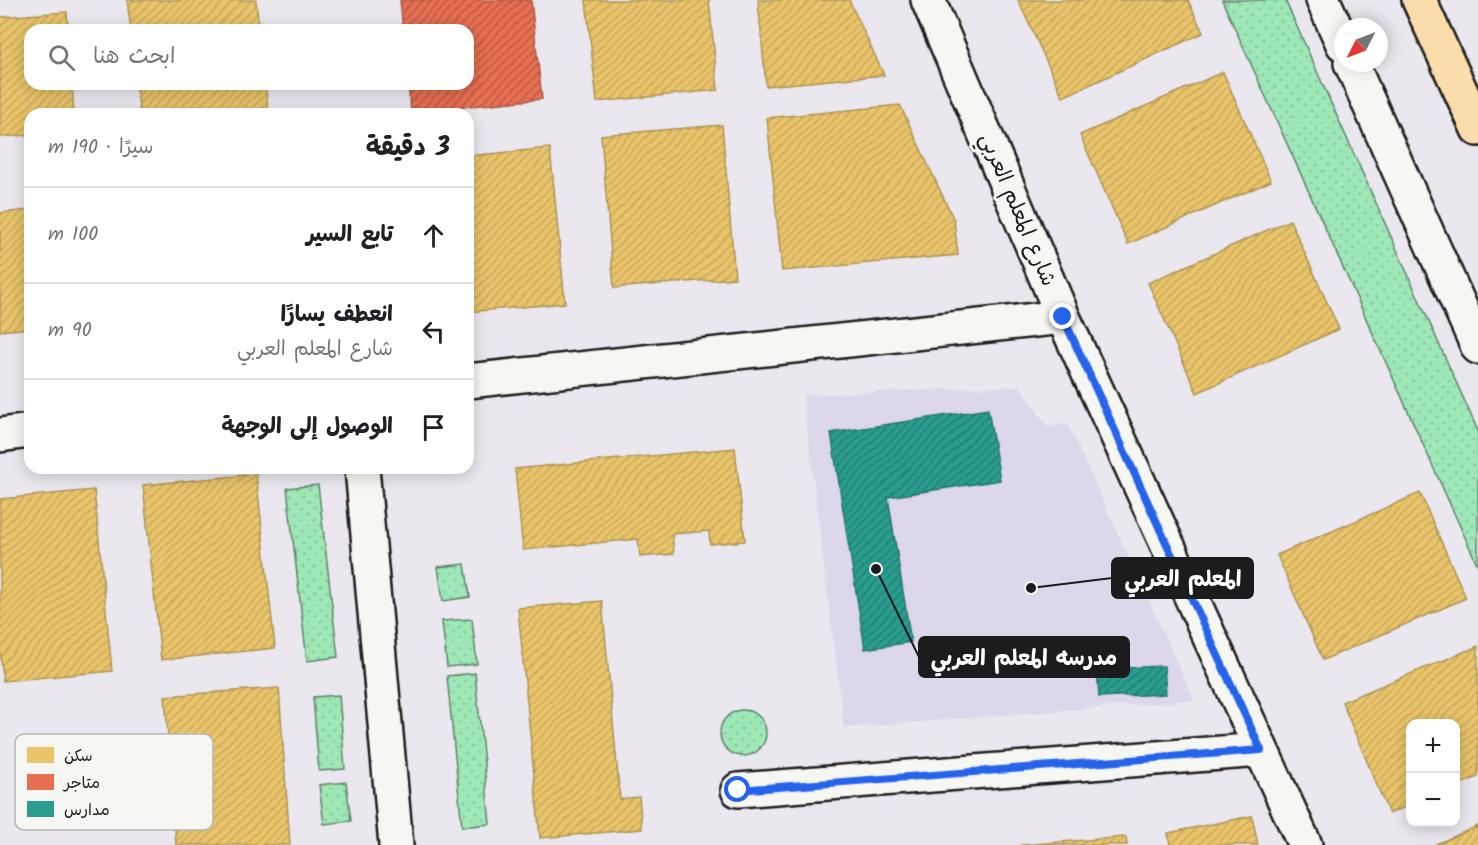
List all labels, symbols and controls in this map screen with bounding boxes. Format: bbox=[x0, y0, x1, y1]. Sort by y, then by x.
north arrow bbox=[1334, 18, 1388, 72]
search box bbox=[24, 24, 474, 90]
text: ابحث هنا bbox=[93, 40, 175, 75]
icon: search bbox=[45, 41, 78, 74]
text: 3 دقيقة bbox=[366, 127, 450, 169]
street label: شارع المعلم العربي bbox=[969, 128, 1064, 292]
text: سيرًا · 190 m bbox=[48, 132, 154, 164]
text: تابع السير bbox=[306, 218, 393, 253]
text: 100 m bbox=[48, 219, 98, 251]
icon: ahead bbox=[417, 219, 450, 252]
text: انعطف يسارًا bbox=[281, 298, 393, 333]
route end bbox=[1049, 303, 1075, 329]
text: 90 m bbox=[48, 315, 92, 347]
icon: left bbox=[417, 315, 450, 348]
text: شارع المعلم العربي bbox=[237, 334, 393, 366]
text: الوصول إلى الوجهة bbox=[221, 410, 393, 445]
icon: arrive bbox=[417, 411, 450, 444]
callout: المعلم العربي bbox=[1112, 558, 1253, 598]
text: المعلم العربي bbox=[1124, 563, 1242, 598]
callout: مدرسه المعلم العربي bbox=[919, 637, 1129, 677]
text: مدرسه المعلم العربي bbox=[931, 642, 1117, 677]
map controls bbox=[1406, 719, 1460, 827]
button: + bbox=[1406, 719, 1460, 773]
legend bbox=[15, 734, 213, 830]
text: سكن bbox=[64, 744, 93, 769]
text: متاجر bbox=[62, 771, 100, 796]
button: − bbox=[1406, 773, 1460, 827]
route start bbox=[724, 776, 750, 802]
text: مدارس bbox=[64, 798, 110, 823]

